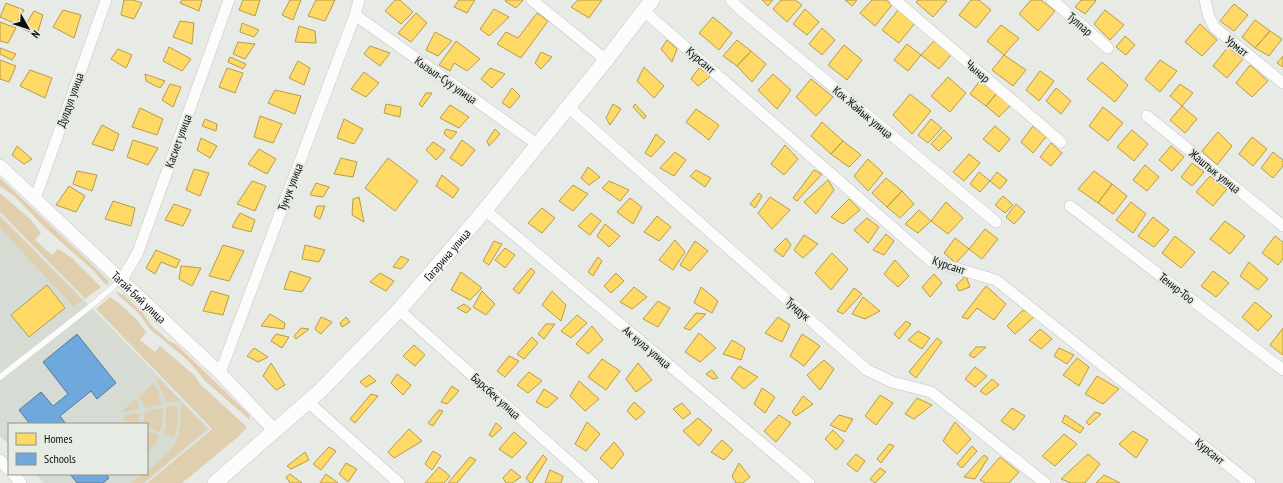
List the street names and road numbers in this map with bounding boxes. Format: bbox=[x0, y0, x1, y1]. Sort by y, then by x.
street label: Тулпар bbox=[1064, 9, 1096, 39]
street label: Урмат bbox=[1223, 32, 1252, 60]
street label: Курсант bbox=[683, 43, 719, 77]
street label: Кызыл-Суу улица bbox=[412, 53, 480, 107]
street label: Чынар bbox=[963, 56, 993, 86]
street label: Дулдул улица bbox=[53, 70, 87, 129]
street label: Кок Жайык улица bbox=[830, 83, 896, 142]
street label: Касиет улица bbox=[161, 112, 195, 170]
street label: Жаштык улица bbox=[1185, 145, 1244, 196]
street label: Тунук улица bbox=[274, 161, 306, 213]
street label: Гагарина улица bbox=[420, 225, 473, 284]
street label: Курсант bbox=[931, 252, 968, 278]
street label: Тагай-Бий улица bbox=[109, 268, 170, 326]
street label: Тенир-Тоо bbox=[1156, 269, 1198, 307]
street label: Тундук bbox=[782, 294, 814, 324]
street label: Ак кула улица bbox=[620, 322, 674, 372]
street label: Барсбек улица bbox=[468, 370, 524, 422]
street label: Курсант bbox=[1192, 435, 1228, 468]

